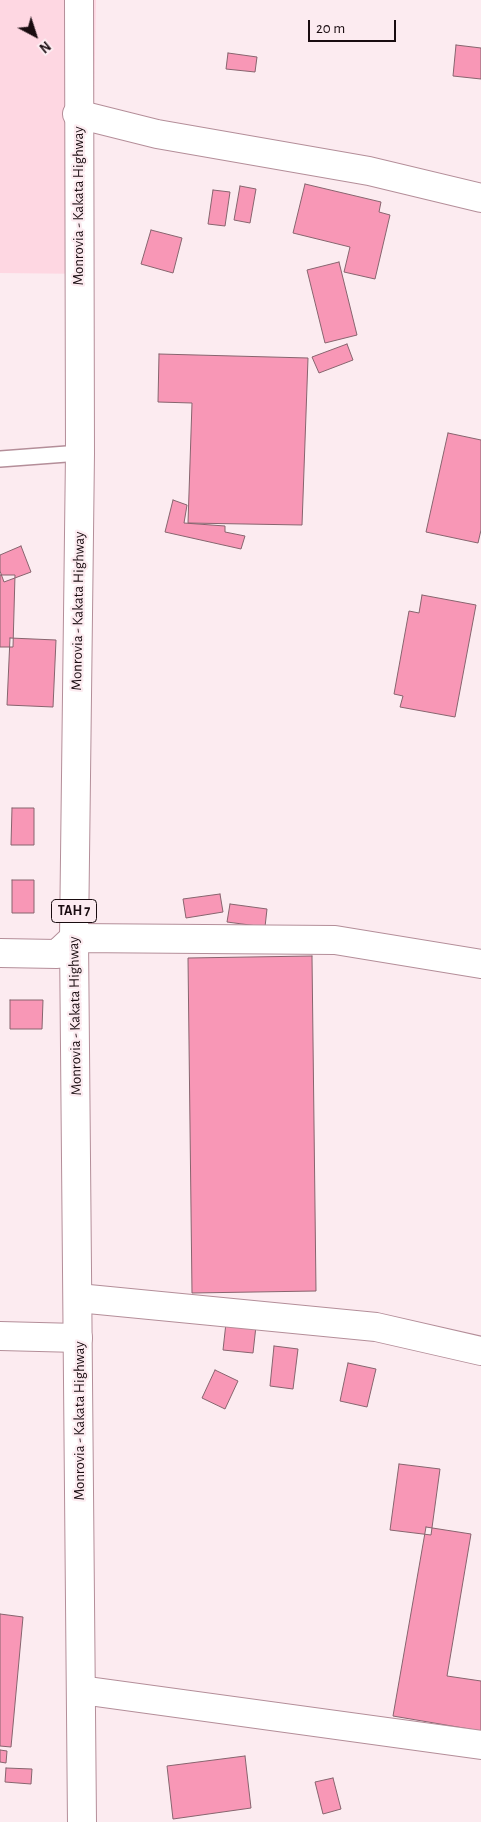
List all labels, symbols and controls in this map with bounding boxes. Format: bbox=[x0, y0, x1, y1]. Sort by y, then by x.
north arrow bbox=[10, 10, 60, 60]
scale bar bbox=[311, 10, 398, 42]
text: 20 m bbox=[316, 21, 345, 36]
text: N bbox=[36, 38, 53, 55]
street label: Monrovia - Kakata Highway bbox=[69, 126, 87, 286]
street label: Monrovia - Kakata Highway bbox=[68, 531, 88, 691]
road number: TAH 7 bbox=[52, 899, 96, 922]
street label: Monrovia - Kakata Highway bbox=[65, 936, 85, 1096]
street label: Monrovia - Kakata Highway bbox=[70, 1341, 88, 1501]

